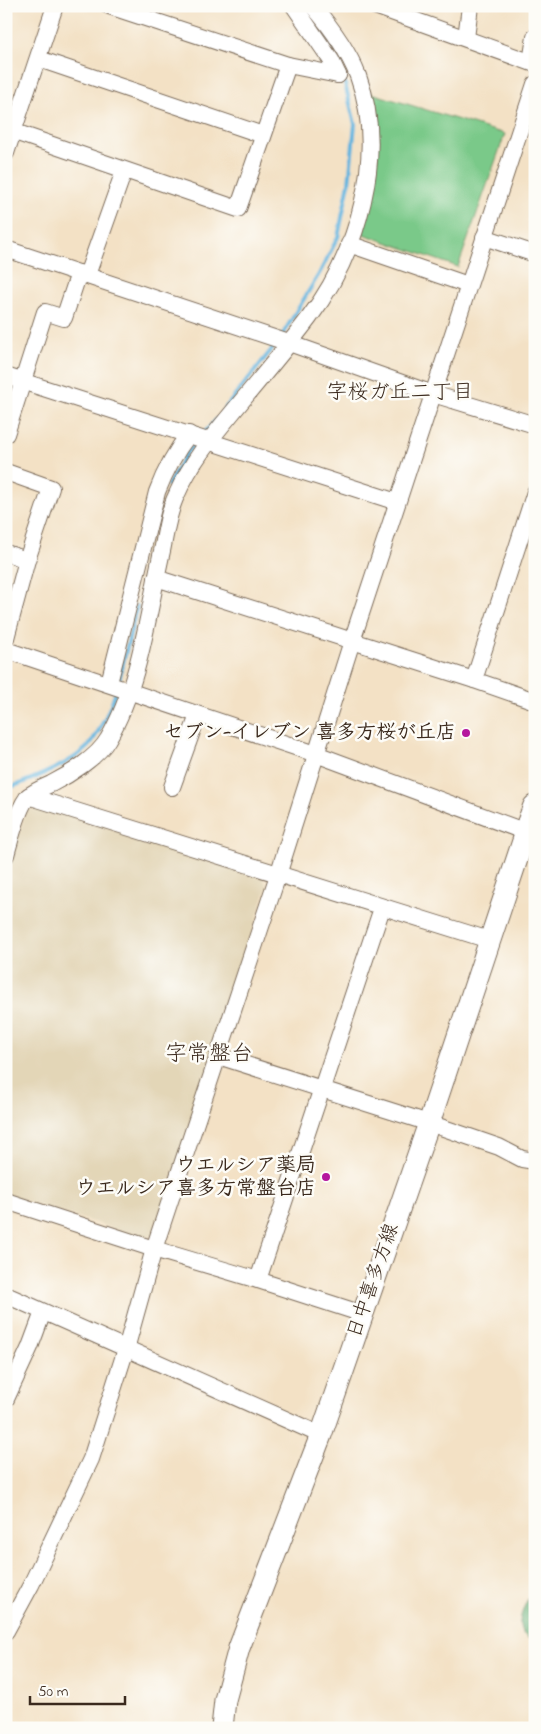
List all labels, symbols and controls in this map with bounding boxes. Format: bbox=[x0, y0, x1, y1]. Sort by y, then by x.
district label: 字桜ガ丘二丁目 bbox=[327, 378, 474, 408]
place label: セブン-イレブン 喜多方桜が丘店 bbox=[164, 719, 456, 748]
marker: セブン-イレブン 喜多方桜が丘店 bbox=[460, 727, 472, 739]
district label: 字常盤台 bbox=[165, 1039, 253, 1071]
place label: ウエルシア薬局 ウエルシア喜多方常盤台店 bbox=[76, 1152, 316, 1204]
marker: ウエルシア薬局 ウエルシア喜多方常盤台店 bbox=[320, 1171, 332, 1183]
street label: 日中喜多方線 bbox=[341, 1220, 407, 1342]
scale bar bbox=[30, 1674, 125, 1706]
text: 50 m bbox=[38, 1681, 69, 1703]

